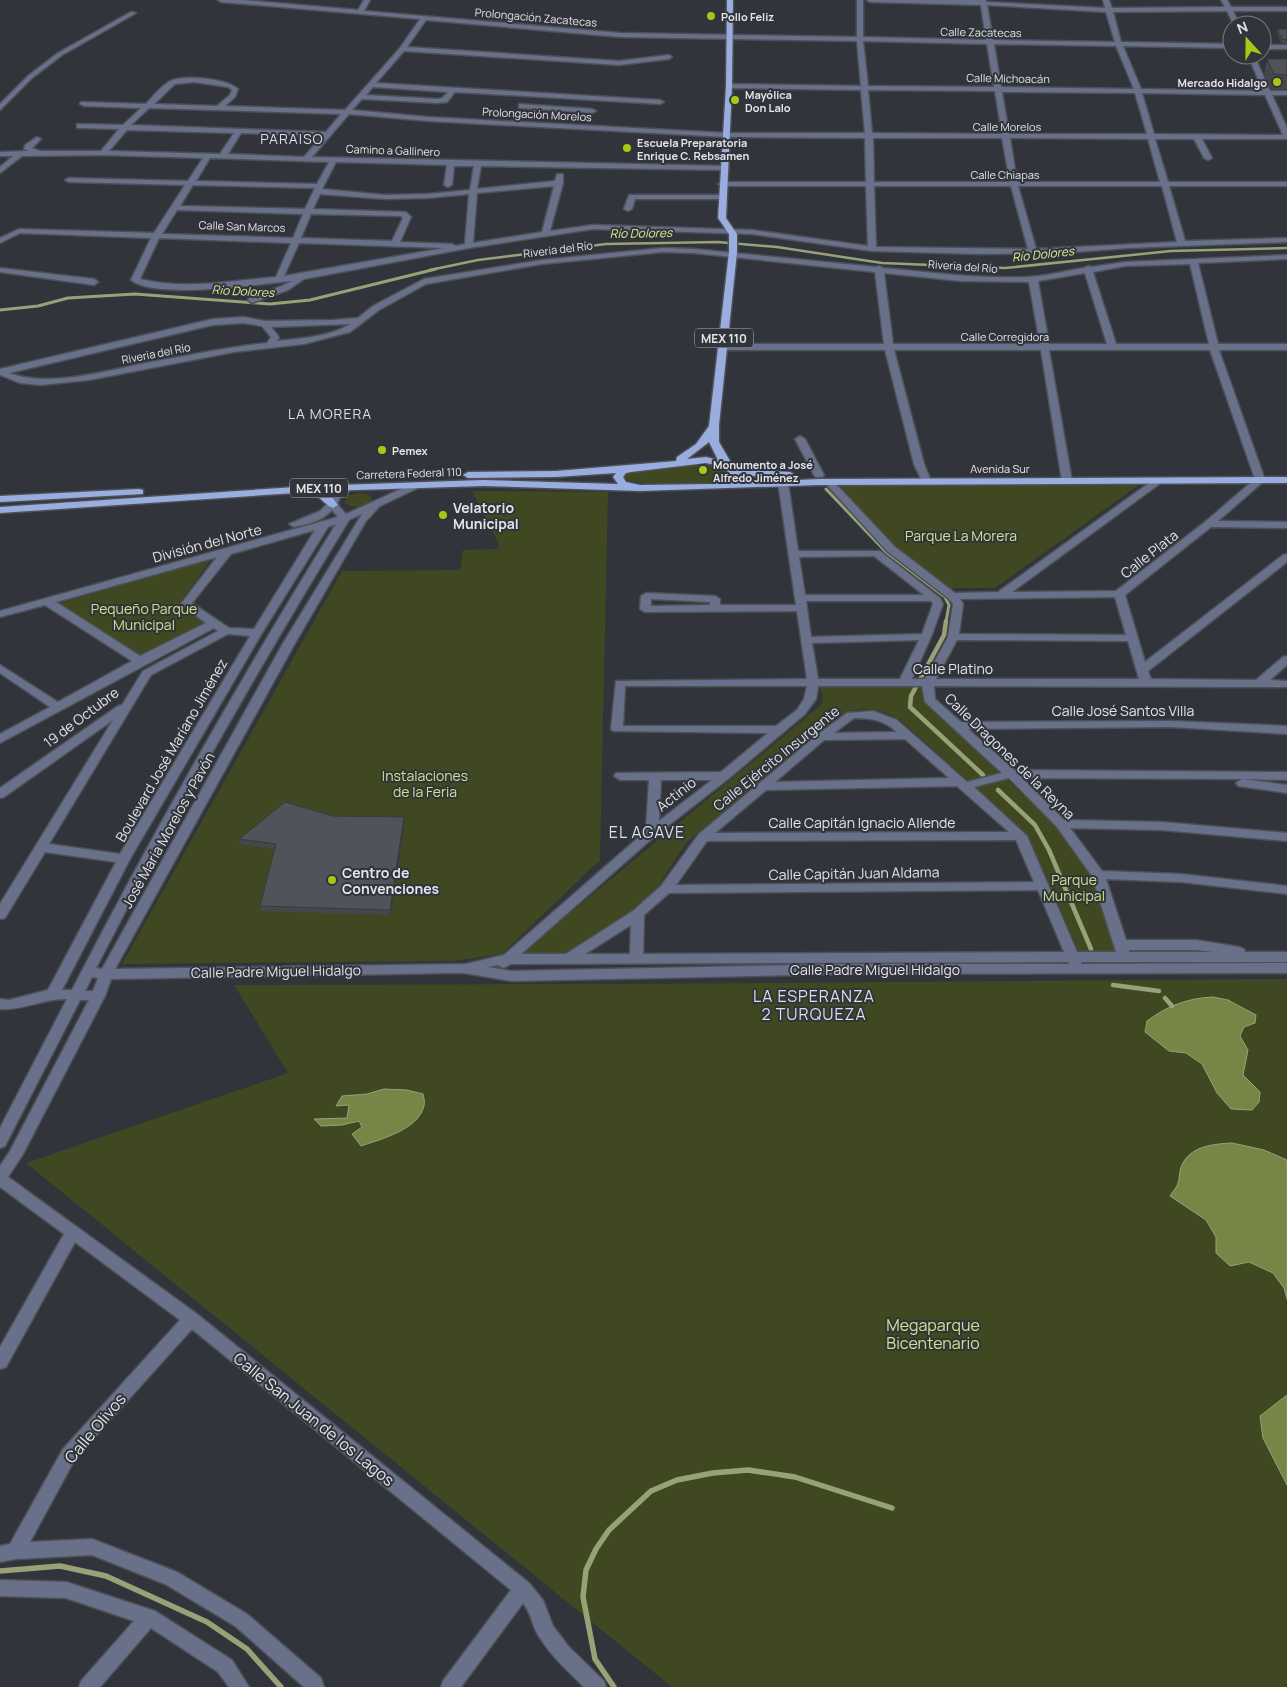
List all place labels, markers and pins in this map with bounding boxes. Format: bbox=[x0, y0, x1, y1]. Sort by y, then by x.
place label: Pollo Feliz bbox=[721, 9, 774, 24]
marker: Pollo Feliz bbox=[705, 10, 717, 22]
place label: Mercado Hidalgo bbox=[1178, 75, 1267, 90]
marker: Mercado Hidalgo bbox=[1271, 76, 1283, 88]
place label: Mayólica Don Lalo bbox=[745, 87, 792, 115]
marker: Mayólica Don Lalo bbox=[729, 94, 741, 106]
place label: Escuela Preparatoria Enrique C. Rebsamen bbox=[637, 135, 749, 163]
marker: Escuela Preparatoria Enrique C. Rebsamen bbox=[621, 142, 633, 154]
place label: Pemex bbox=[392, 443, 428, 458]
marker: Pemex bbox=[376, 444, 388, 456]
place label: Monumento a José Alfredo Jiménez bbox=[713, 457, 813, 485]
marker: Monumento a José Alfredo Jiménez bbox=[697, 464, 709, 476]
place label: Velatorio Municipal bbox=[453, 498, 519, 533]
marker: Velatorio Municipal bbox=[437, 509, 449, 521]
place label: Centro de Convenciones bbox=[342, 863, 440, 898]
marker: Centro de Convenciones bbox=[326, 874, 338, 886]

